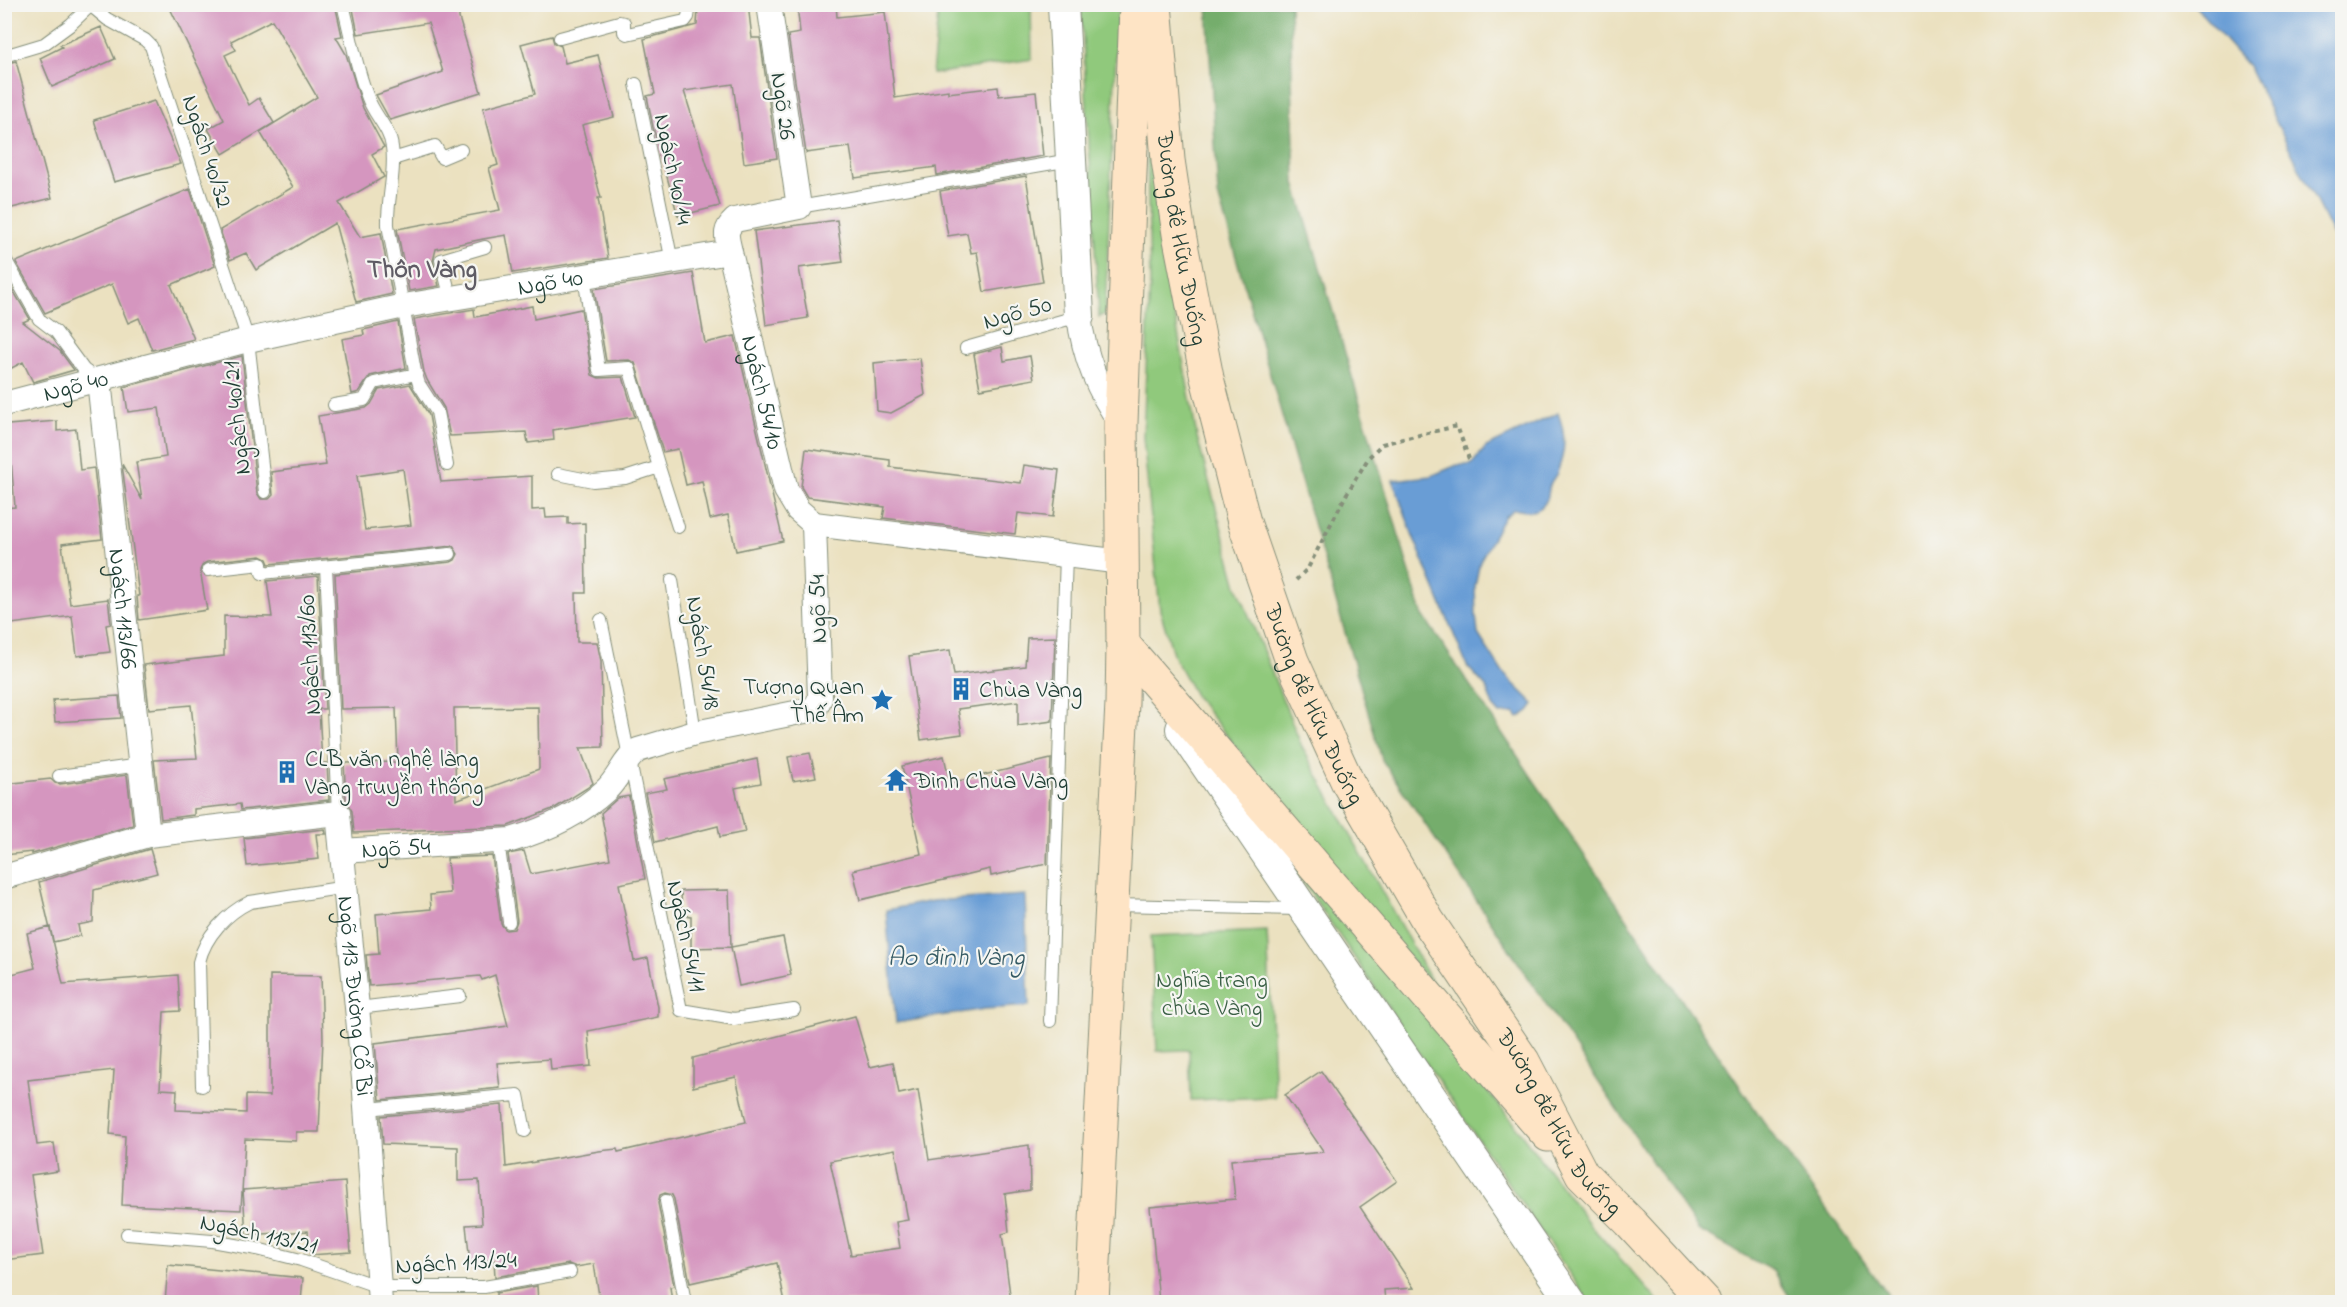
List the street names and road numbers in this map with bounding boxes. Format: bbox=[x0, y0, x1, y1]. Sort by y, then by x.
street label: Ngõ 26 bbox=[759, 70, 804, 143]
street label: Ngách 40/32 bbox=[171, 91, 240, 213]
street label: Ngách 40/14 bbox=[643, 111, 700, 228]
street label: Đường đê Hữu Đuống bbox=[1146, 129, 1215, 349]
street label: Ngõ 40 bbox=[515, 262, 586, 307]
street label: Ngõ 50 bbox=[979, 288, 1056, 341]
street label: Ngách 54/10 bbox=[730, 332, 791, 453]
street label: Ngách 40/21 bbox=[215, 359, 262, 476]
street label: Ngõ 40 bbox=[40, 362, 112, 413]
street label: Ngách 113/66 bbox=[97, 547, 145, 671]
street label: Ngõ 54 bbox=[801, 574, 838, 644]
street label: Ngách 113/60 bbox=[291, 594, 332, 716]
street label: Ngách 54/18 bbox=[675, 594, 728, 713]
street label: Đường đê Hữu Đuống bbox=[1253, 598, 1372, 812]
street label: Ngõ 54 bbox=[360, 830, 432, 870]
street label: Ngách 54/11 bbox=[656, 877, 714, 996]
street label: Ngõ 113 Đường Cổ Bi bbox=[326, 894, 380, 1097]
street label: Đường đê Hữu Đuống bbox=[1485, 1021, 1629, 1225]
street label: Ngách 113/21 bbox=[196, 1206, 321, 1265]
street label: Ngách 113/24 bbox=[394, 1244, 518, 1285]

